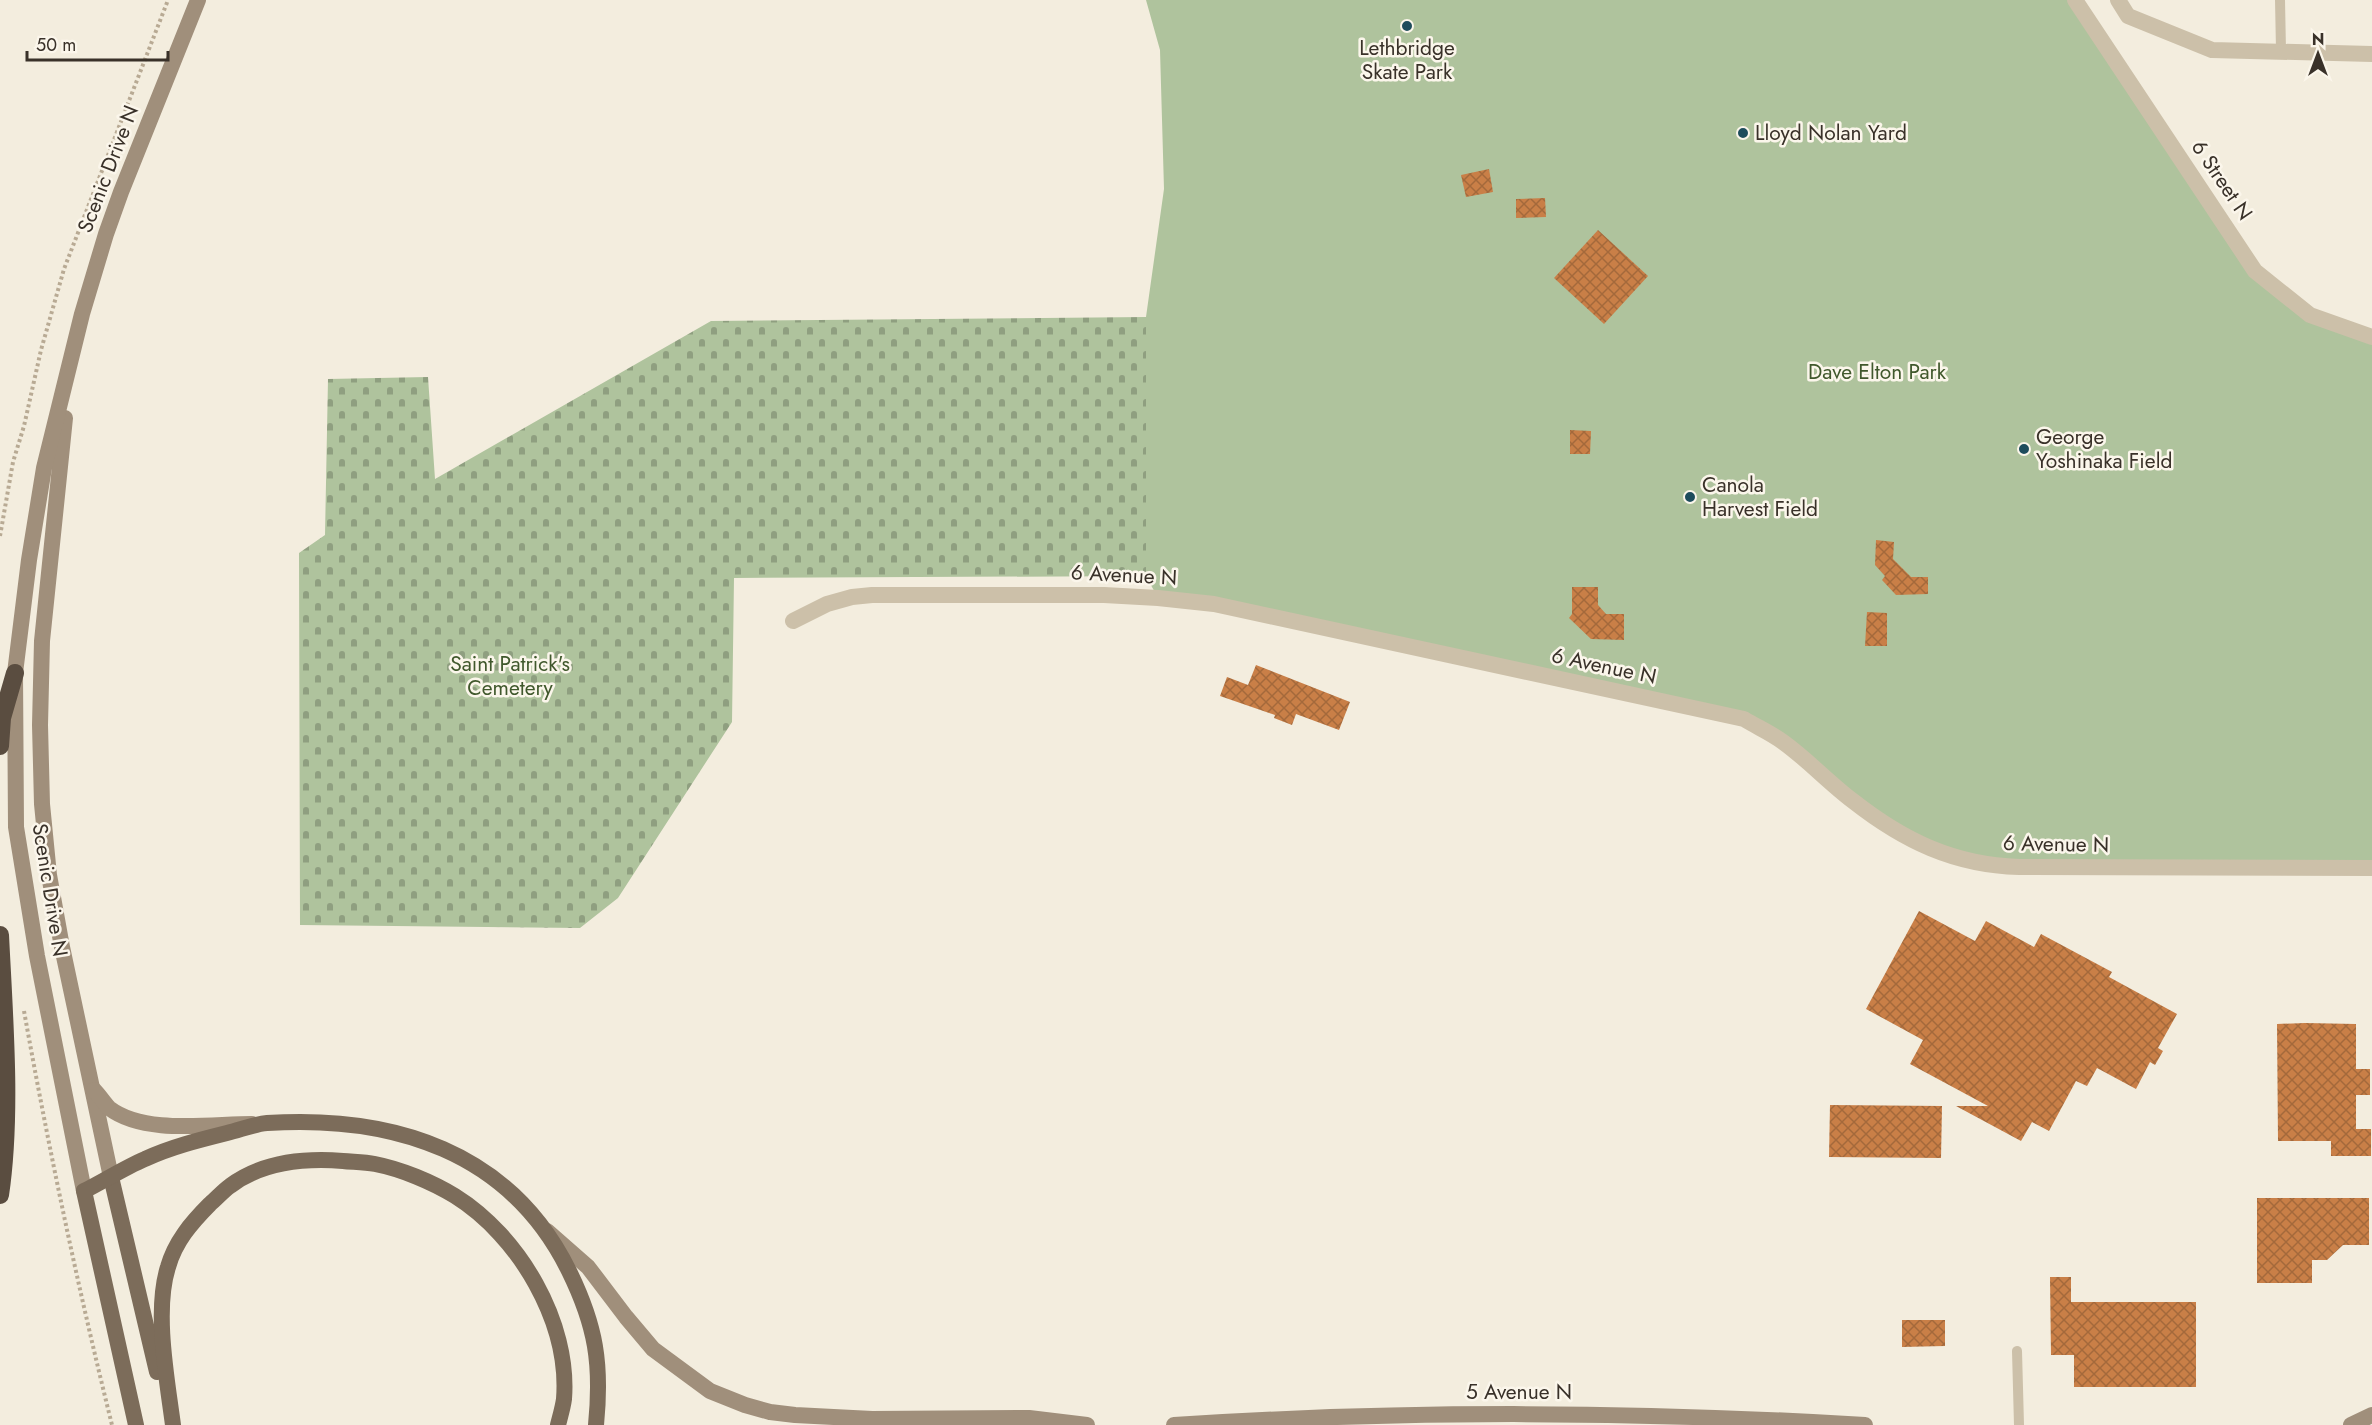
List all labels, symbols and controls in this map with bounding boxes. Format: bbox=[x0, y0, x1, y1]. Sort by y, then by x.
marker: Lethbridge Skate Park bbox=[1400, 19, 1414, 33]
scale bar bbox=[27, 24, 168, 62]
north arrow bbox=[2288, 24, 2348, 84]
text: N bbox=[2312, 28, 2324, 51]
text: 50 m bbox=[36, 32, 76, 58]
place label: Lethbridge Skate Park bbox=[1359, 33, 1455, 87]
street label: Scenic Drive N bbox=[70, 101, 146, 237]
place label: Lloyd Nolan Yard bbox=[1755, 118, 1907, 148]
marker: Lloyd Nolan Yard bbox=[1736, 126, 1750, 140]
street label: 6 Street N bbox=[2184, 134, 2260, 226]
park label: Dave Elton Park bbox=[1808, 357, 1947, 387]
place label: George Yoshinaka Field bbox=[2036, 422, 2172, 476]
marker: George Yoshinaka Field bbox=[2017, 442, 2031, 456]
place label: Canola Harvest Field bbox=[1702, 470, 1818, 524]
marker: Canola Harvest Field bbox=[1683, 490, 1697, 504]
street label: 6 Avenue N bbox=[1070, 557, 1178, 593]
street label: 6 Avenue N bbox=[1549, 640, 1659, 692]
park label: Saint Patrick's Cemetery bbox=[450, 649, 570, 703]
street label: Scenic Drive N bbox=[25, 821, 75, 959]
street label: 6 Avenue N bbox=[2003, 828, 2109, 860]
street label: 5 Avenue N bbox=[1466, 1377, 1572, 1407]

